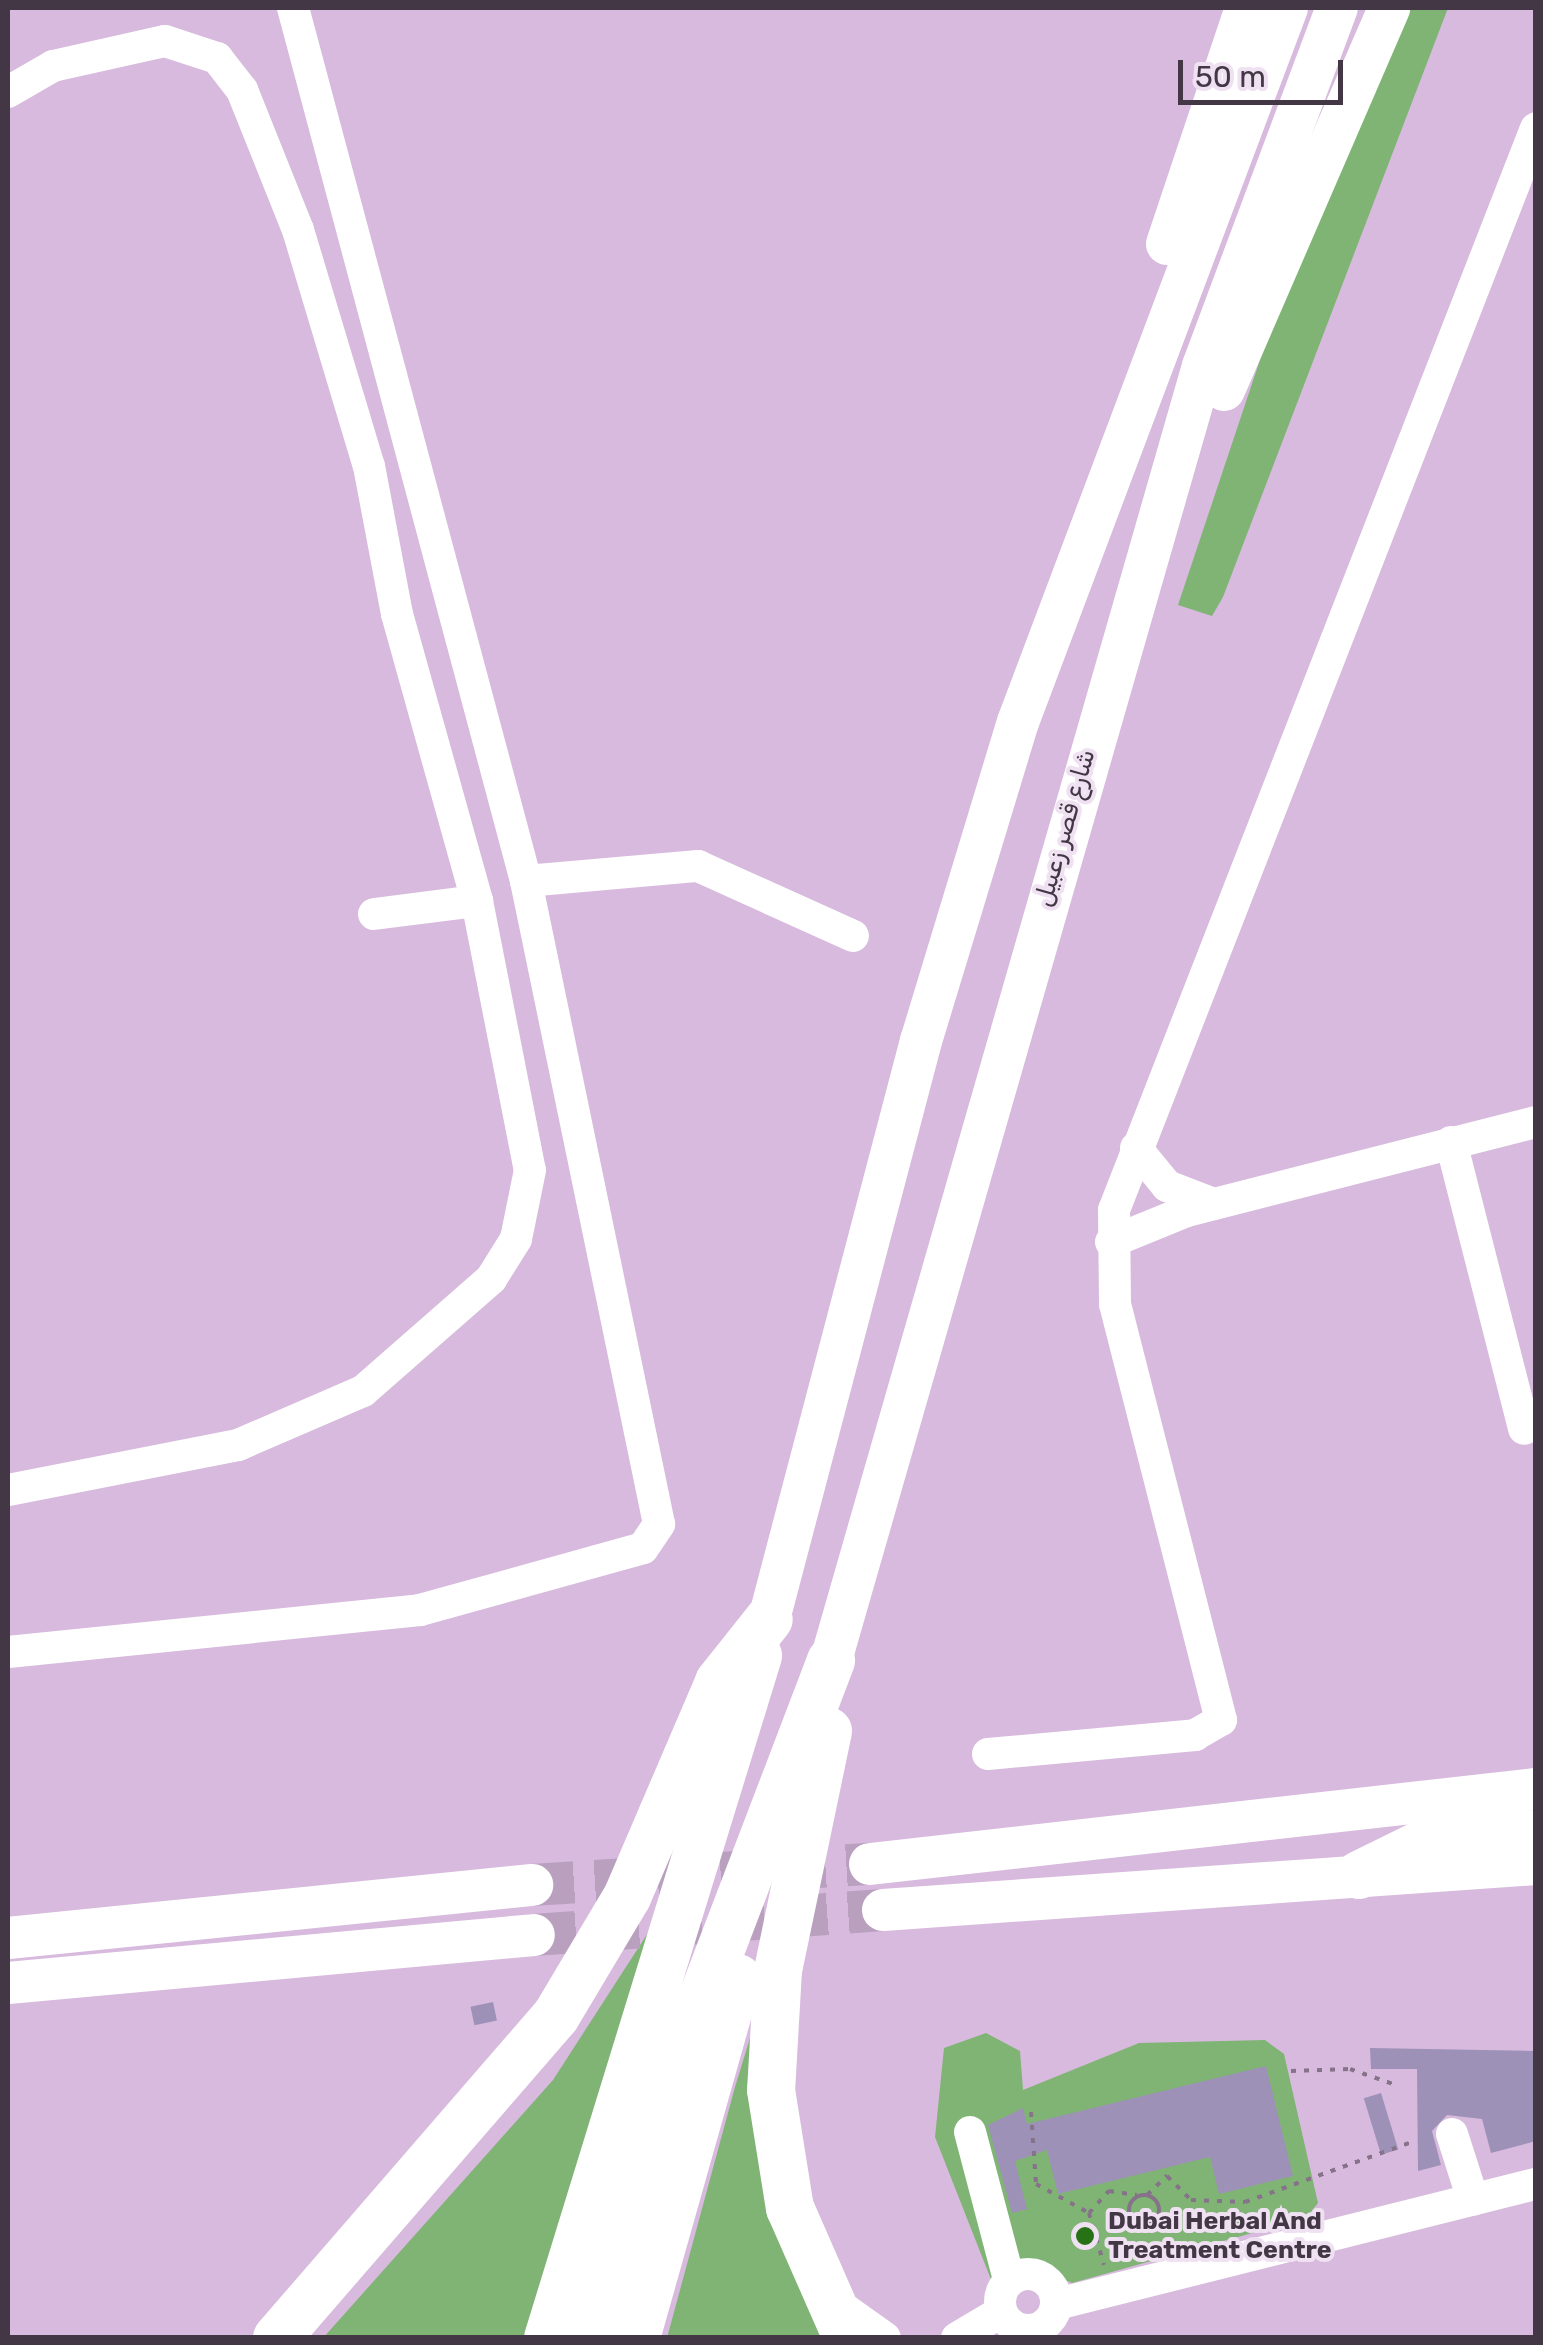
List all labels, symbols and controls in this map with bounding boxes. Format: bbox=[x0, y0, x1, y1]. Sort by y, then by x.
scale bar bbox=[1183, 40, 1348, 102]
text: 50 m bbox=[1195, 59, 1266, 95]
street label: شارع قصر زعبيل bbox=[1028, 746, 1102, 910]
place label: Dubai Herbal And Treatment Centre bbox=[1108, 2207, 1332, 2266]
marker: Dubai Herbal And Treatment Centre bbox=[1072, 2223, 1098, 2249]

